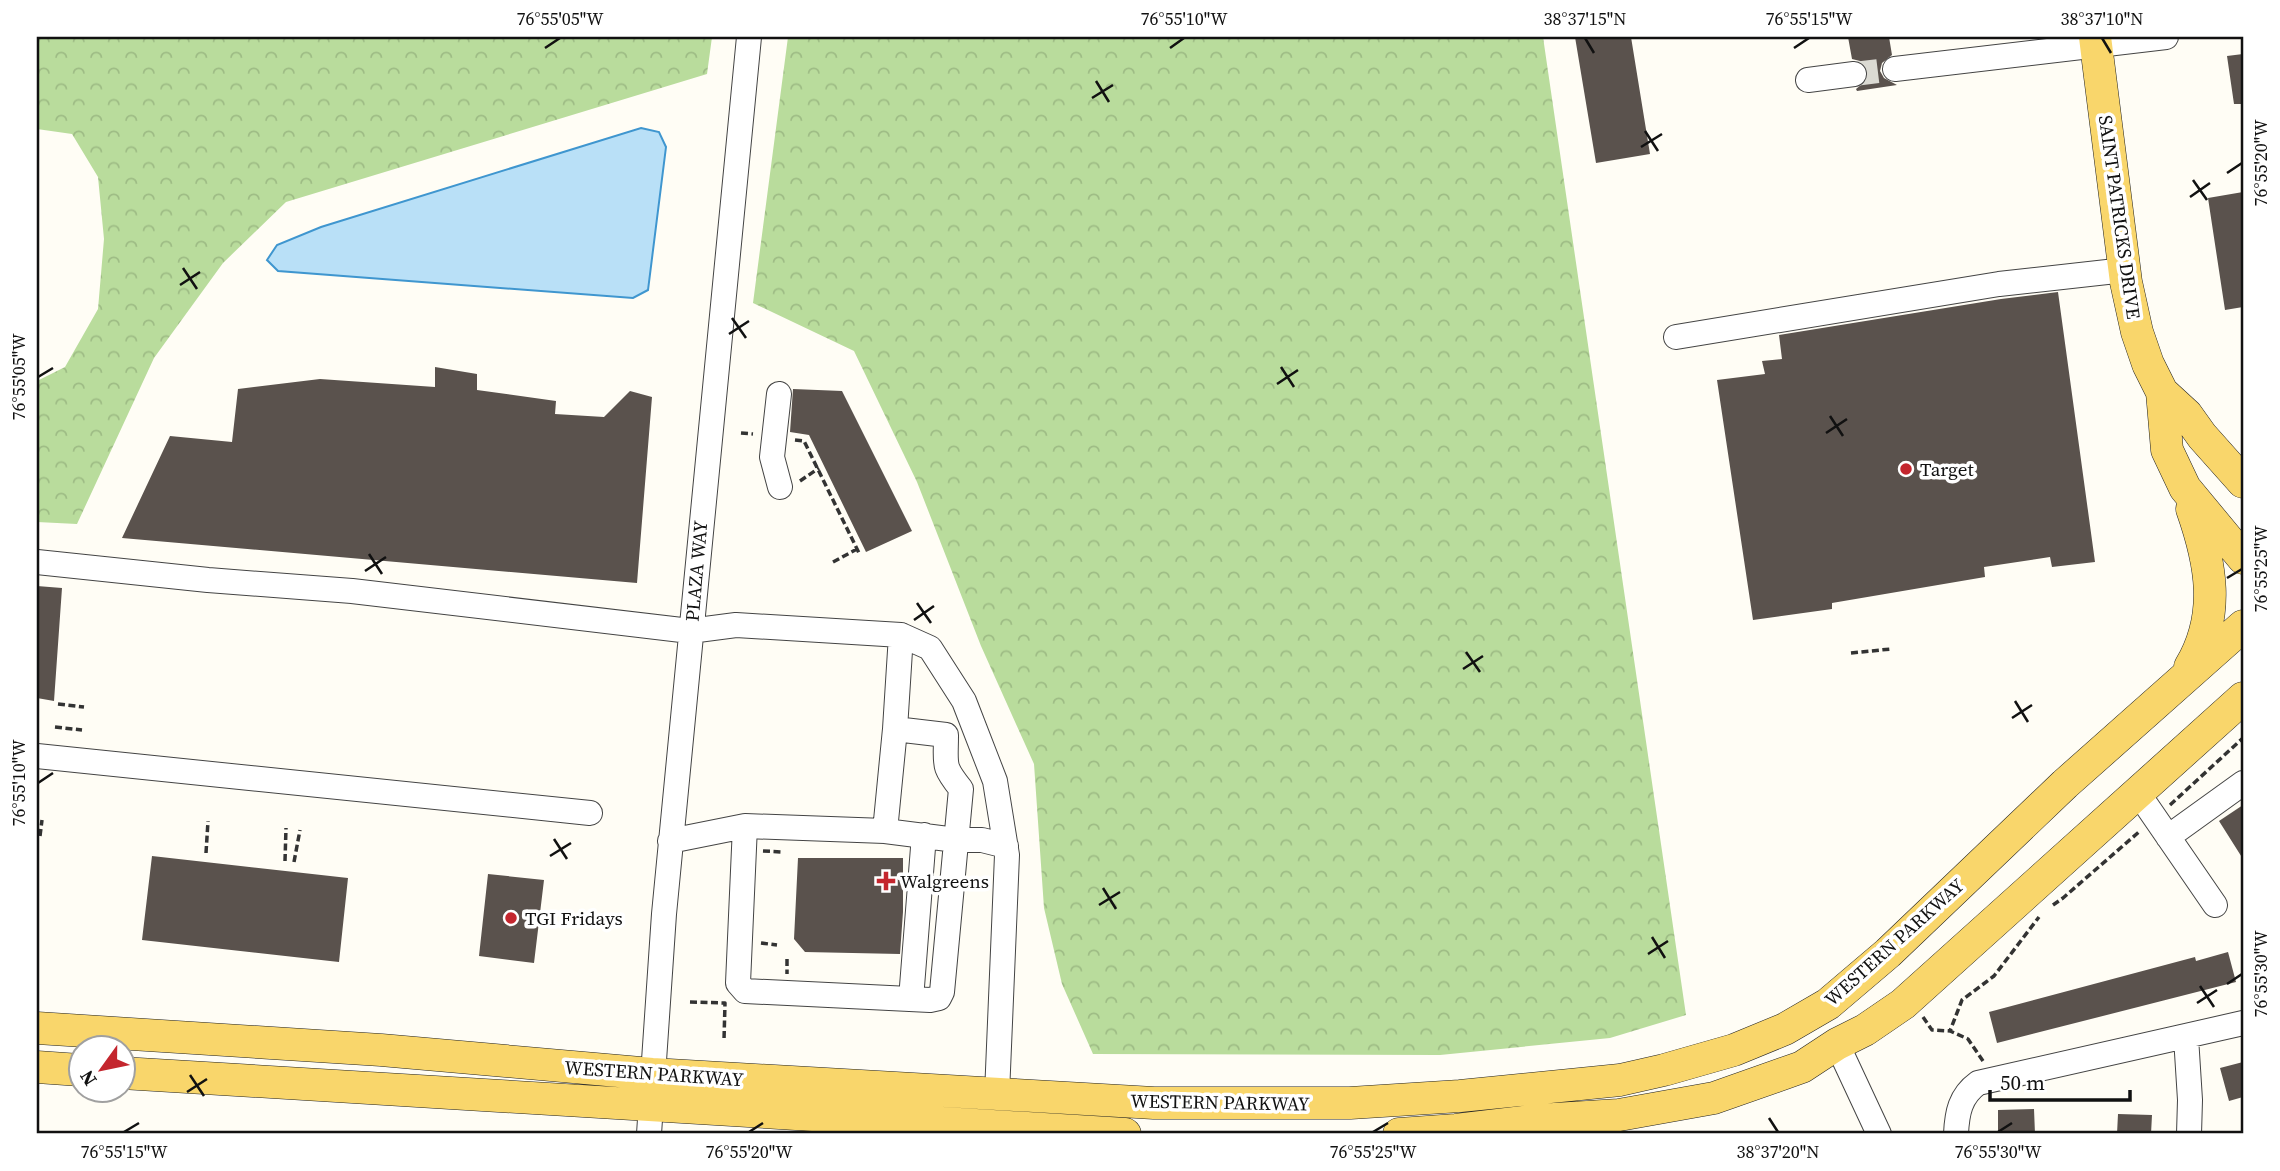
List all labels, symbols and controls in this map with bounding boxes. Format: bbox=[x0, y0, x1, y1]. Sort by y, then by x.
text: 76°55'05"W bbox=[517, 6, 604, 31]
text: 76°55'10"W bbox=[1141, 6, 1228, 31]
text: 38°37'15"N bbox=[1544, 6, 1626, 31]
text: 76°55'15"W bbox=[1766, 6, 1853, 31]
text: 38°37'10"N bbox=[2061, 6, 2143, 31]
street label: SAINT PATRICKS DRIVE bbox=[2093, 113, 2147, 321]
text: 76°55'20"W bbox=[2248, 119, 2273, 206]
text: 76°55'05"W bbox=[6, 333, 31, 420]
place label: Target bbox=[1920, 456, 1974, 482]
marker: Target bbox=[1898, 461, 1914, 477]
street label: PLAZA WAY bbox=[679, 520, 713, 622]
text: 76°55'25"W bbox=[2248, 525, 2273, 612]
text: 76°55'10"W bbox=[6, 739, 31, 826]
place label: Walgreens bbox=[900, 868, 989, 894]
street label: WESTERN PARKWAY bbox=[1819, 872, 1969, 1012]
marker: Walgreens bbox=[878, 873, 894, 889]
place label: TGI Fridays bbox=[525, 905, 623, 931]
marker: TGI Fridays bbox=[503, 910, 519, 926]
text: 76°55'30"W bbox=[2248, 930, 2273, 1017]
north arrow bbox=[66, 1034, 136, 1104]
street label: WESTERN PARKWAY bbox=[564, 1054, 744, 1092]
scale bar bbox=[1990, 1059, 2130, 1103]
text: N bbox=[73, 1065, 102, 1091]
text: 50 m bbox=[2000, 1068, 2045, 1097]
street label: WESTERN PARKWAY bbox=[1130, 1087, 1310, 1117]
text: 76°55'15"W bbox=[81, 1139, 168, 1164]
text: 76°55'20"W bbox=[706, 1139, 793, 1164]
text: 76°55'25"W bbox=[1330, 1139, 1417, 1164]
text: 38°37'20"N bbox=[1737, 1139, 1819, 1164]
text: 76°55'30"W bbox=[1955, 1139, 2042, 1164]

